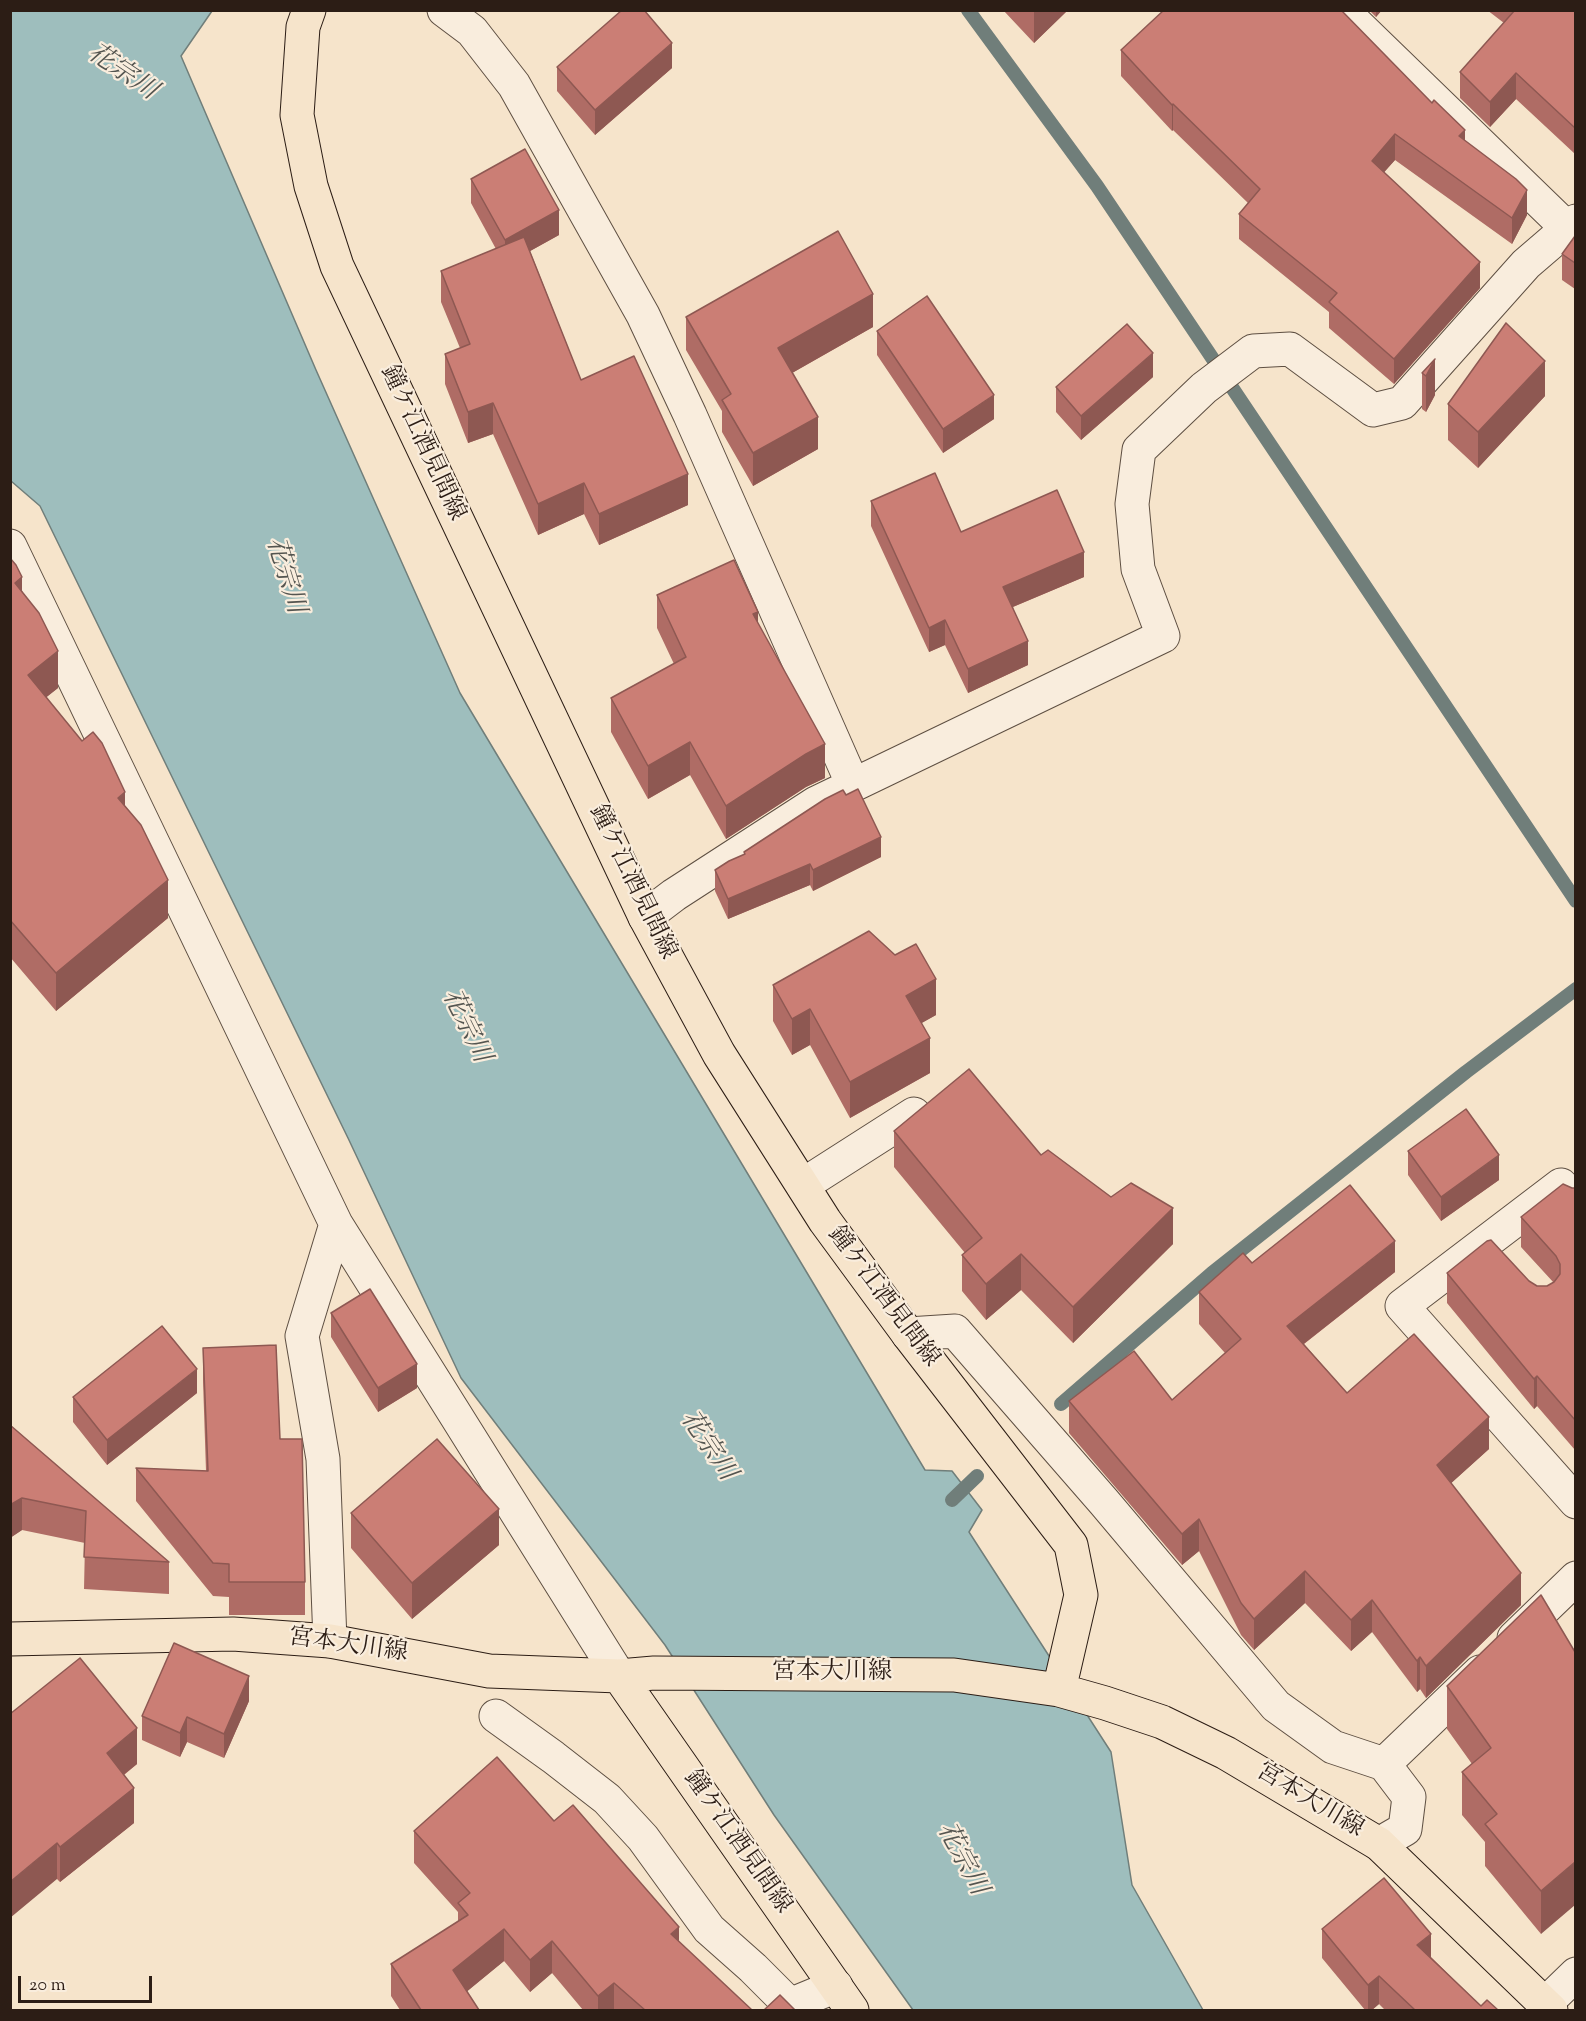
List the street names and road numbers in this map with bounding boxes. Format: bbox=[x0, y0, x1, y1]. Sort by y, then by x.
street label: 鐘ケ江酒見間線 bbox=[372, 362, 470, 526]
street label: 鐘ケ江酒見間線 bbox=[581, 801, 681, 965]
street label: 鐘ケ江酒見間線 bbox=[820, 1222, 944, 1374]
street label: 宮本大川線 bbox=[287, 1624, 409, 1670]
street label: 宮本大川線 bbox=[772, 1660, 892, 1688]
street label: 宮本大川線 bbox=[1250, 1759, 1368, 1845]
street label: 鐘ケ江酒見間線 bbox=[676, 1766, 796, 1920]

